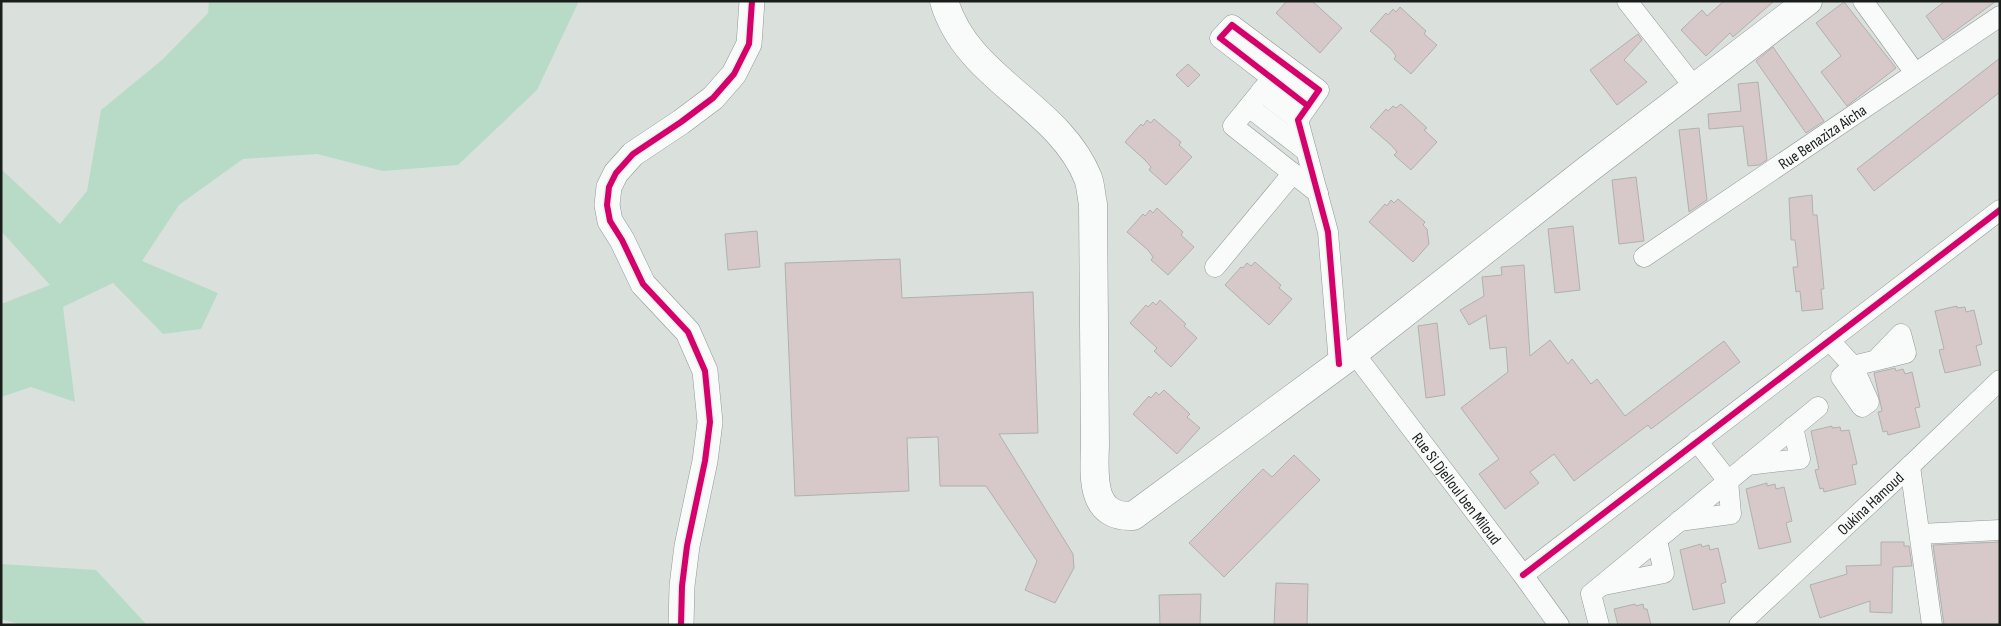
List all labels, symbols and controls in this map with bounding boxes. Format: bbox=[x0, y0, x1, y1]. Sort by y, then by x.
street label: Rue Benaziza Aicha bbox=[1775, 101, 1871, 174]
street label: Rue Si Djelloul ben Miloud bbox=[1407, 430, 1504, 549]
street label: Oukina Hamoud bbox=[1834, 469, 1908, 540]

